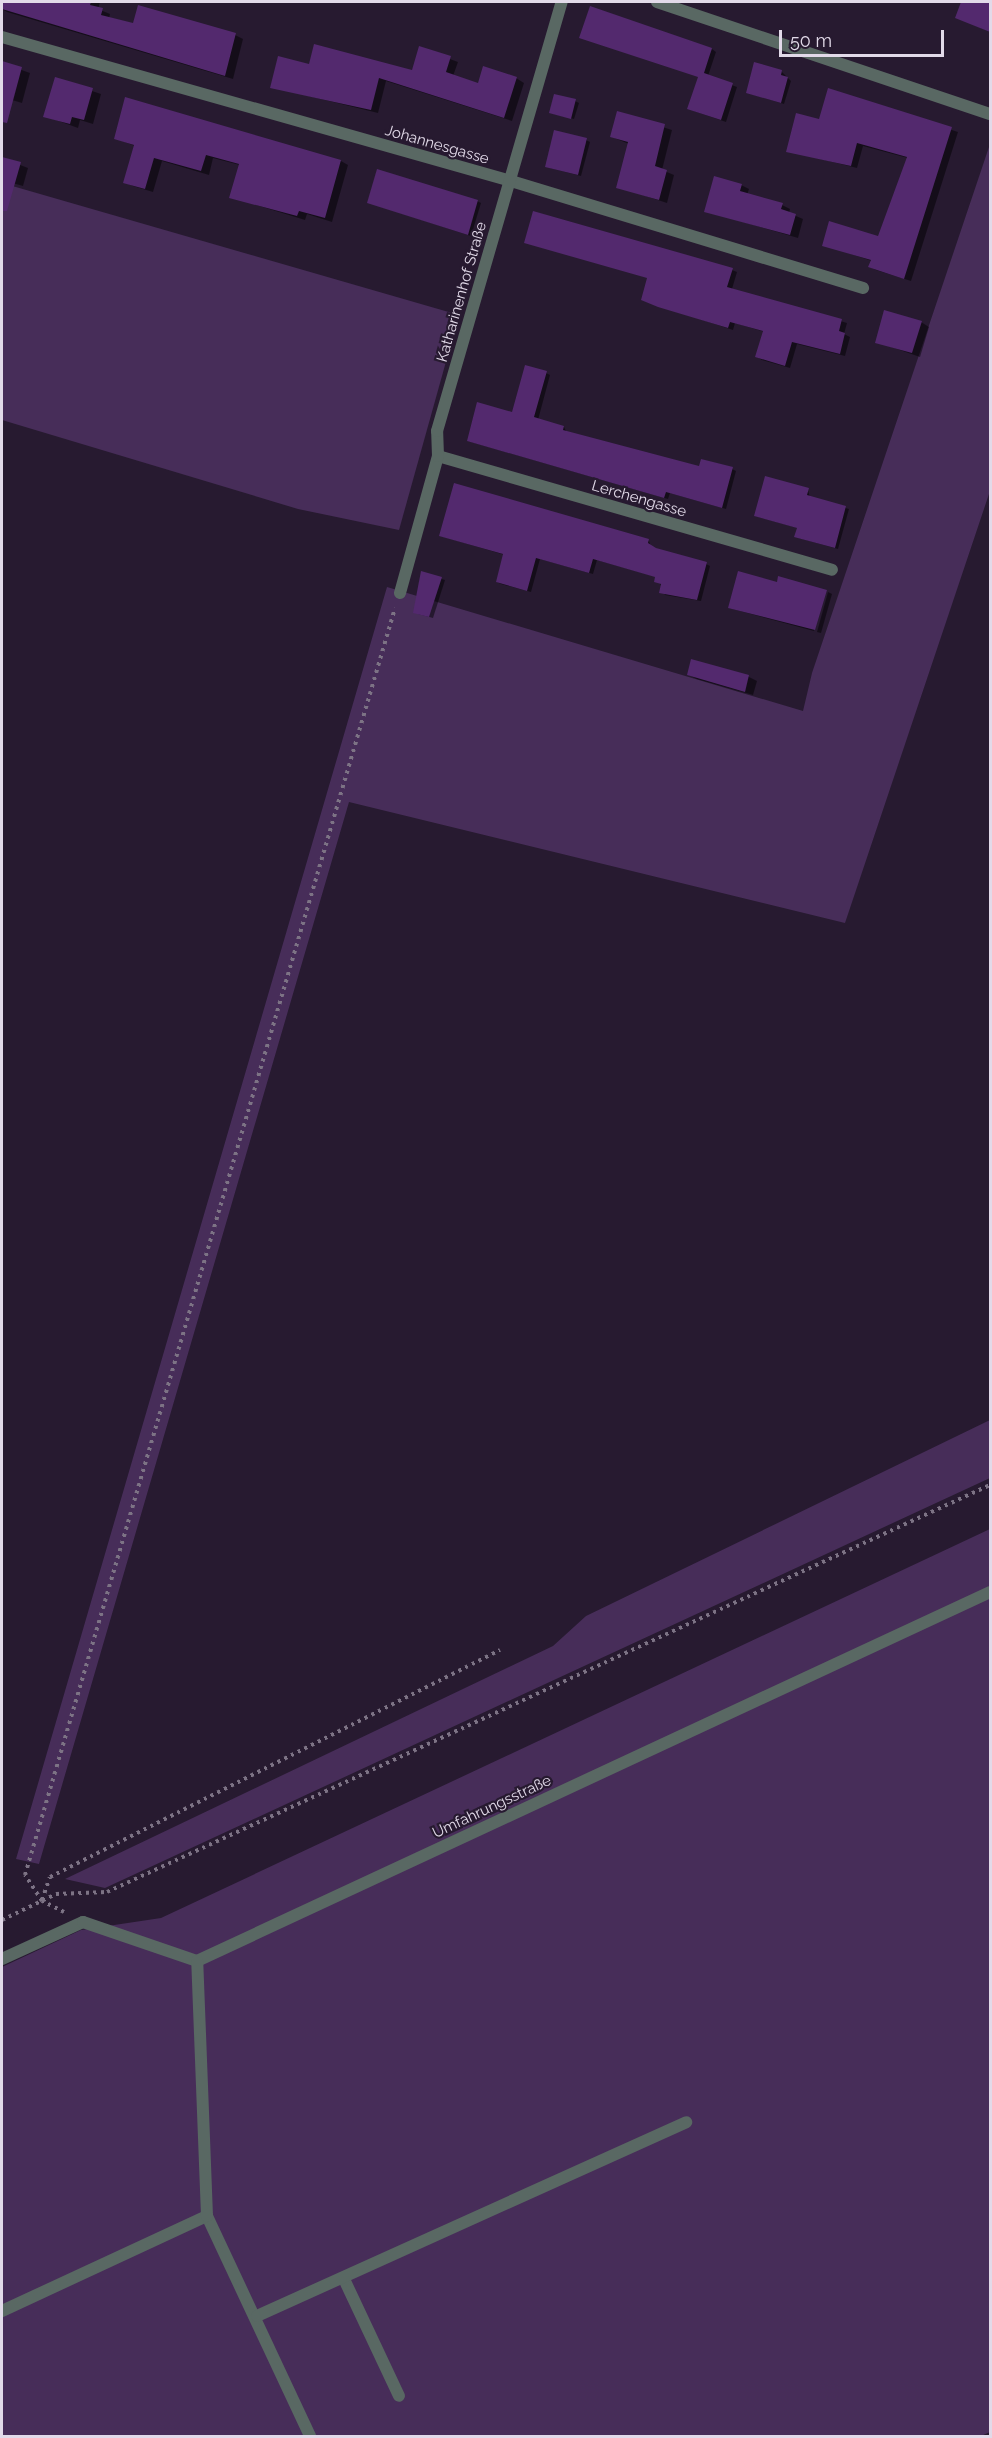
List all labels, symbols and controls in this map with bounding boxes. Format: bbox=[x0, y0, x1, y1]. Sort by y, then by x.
scale bar bbox=[782, 18, 947, 56]
text: 50 m bbox=[790, 30, 832, 51]
street label: Johannesgasse bbox=[383, 122, 491, 168]
street label: Katharinenhof Straße bbox=[433, 220, 491, 364]
street label: Lerchengasse bbox=[590, 477, 688, 521]
street label: Umfahrungsstraße bbox=[430, 1772, 554, 1842]

